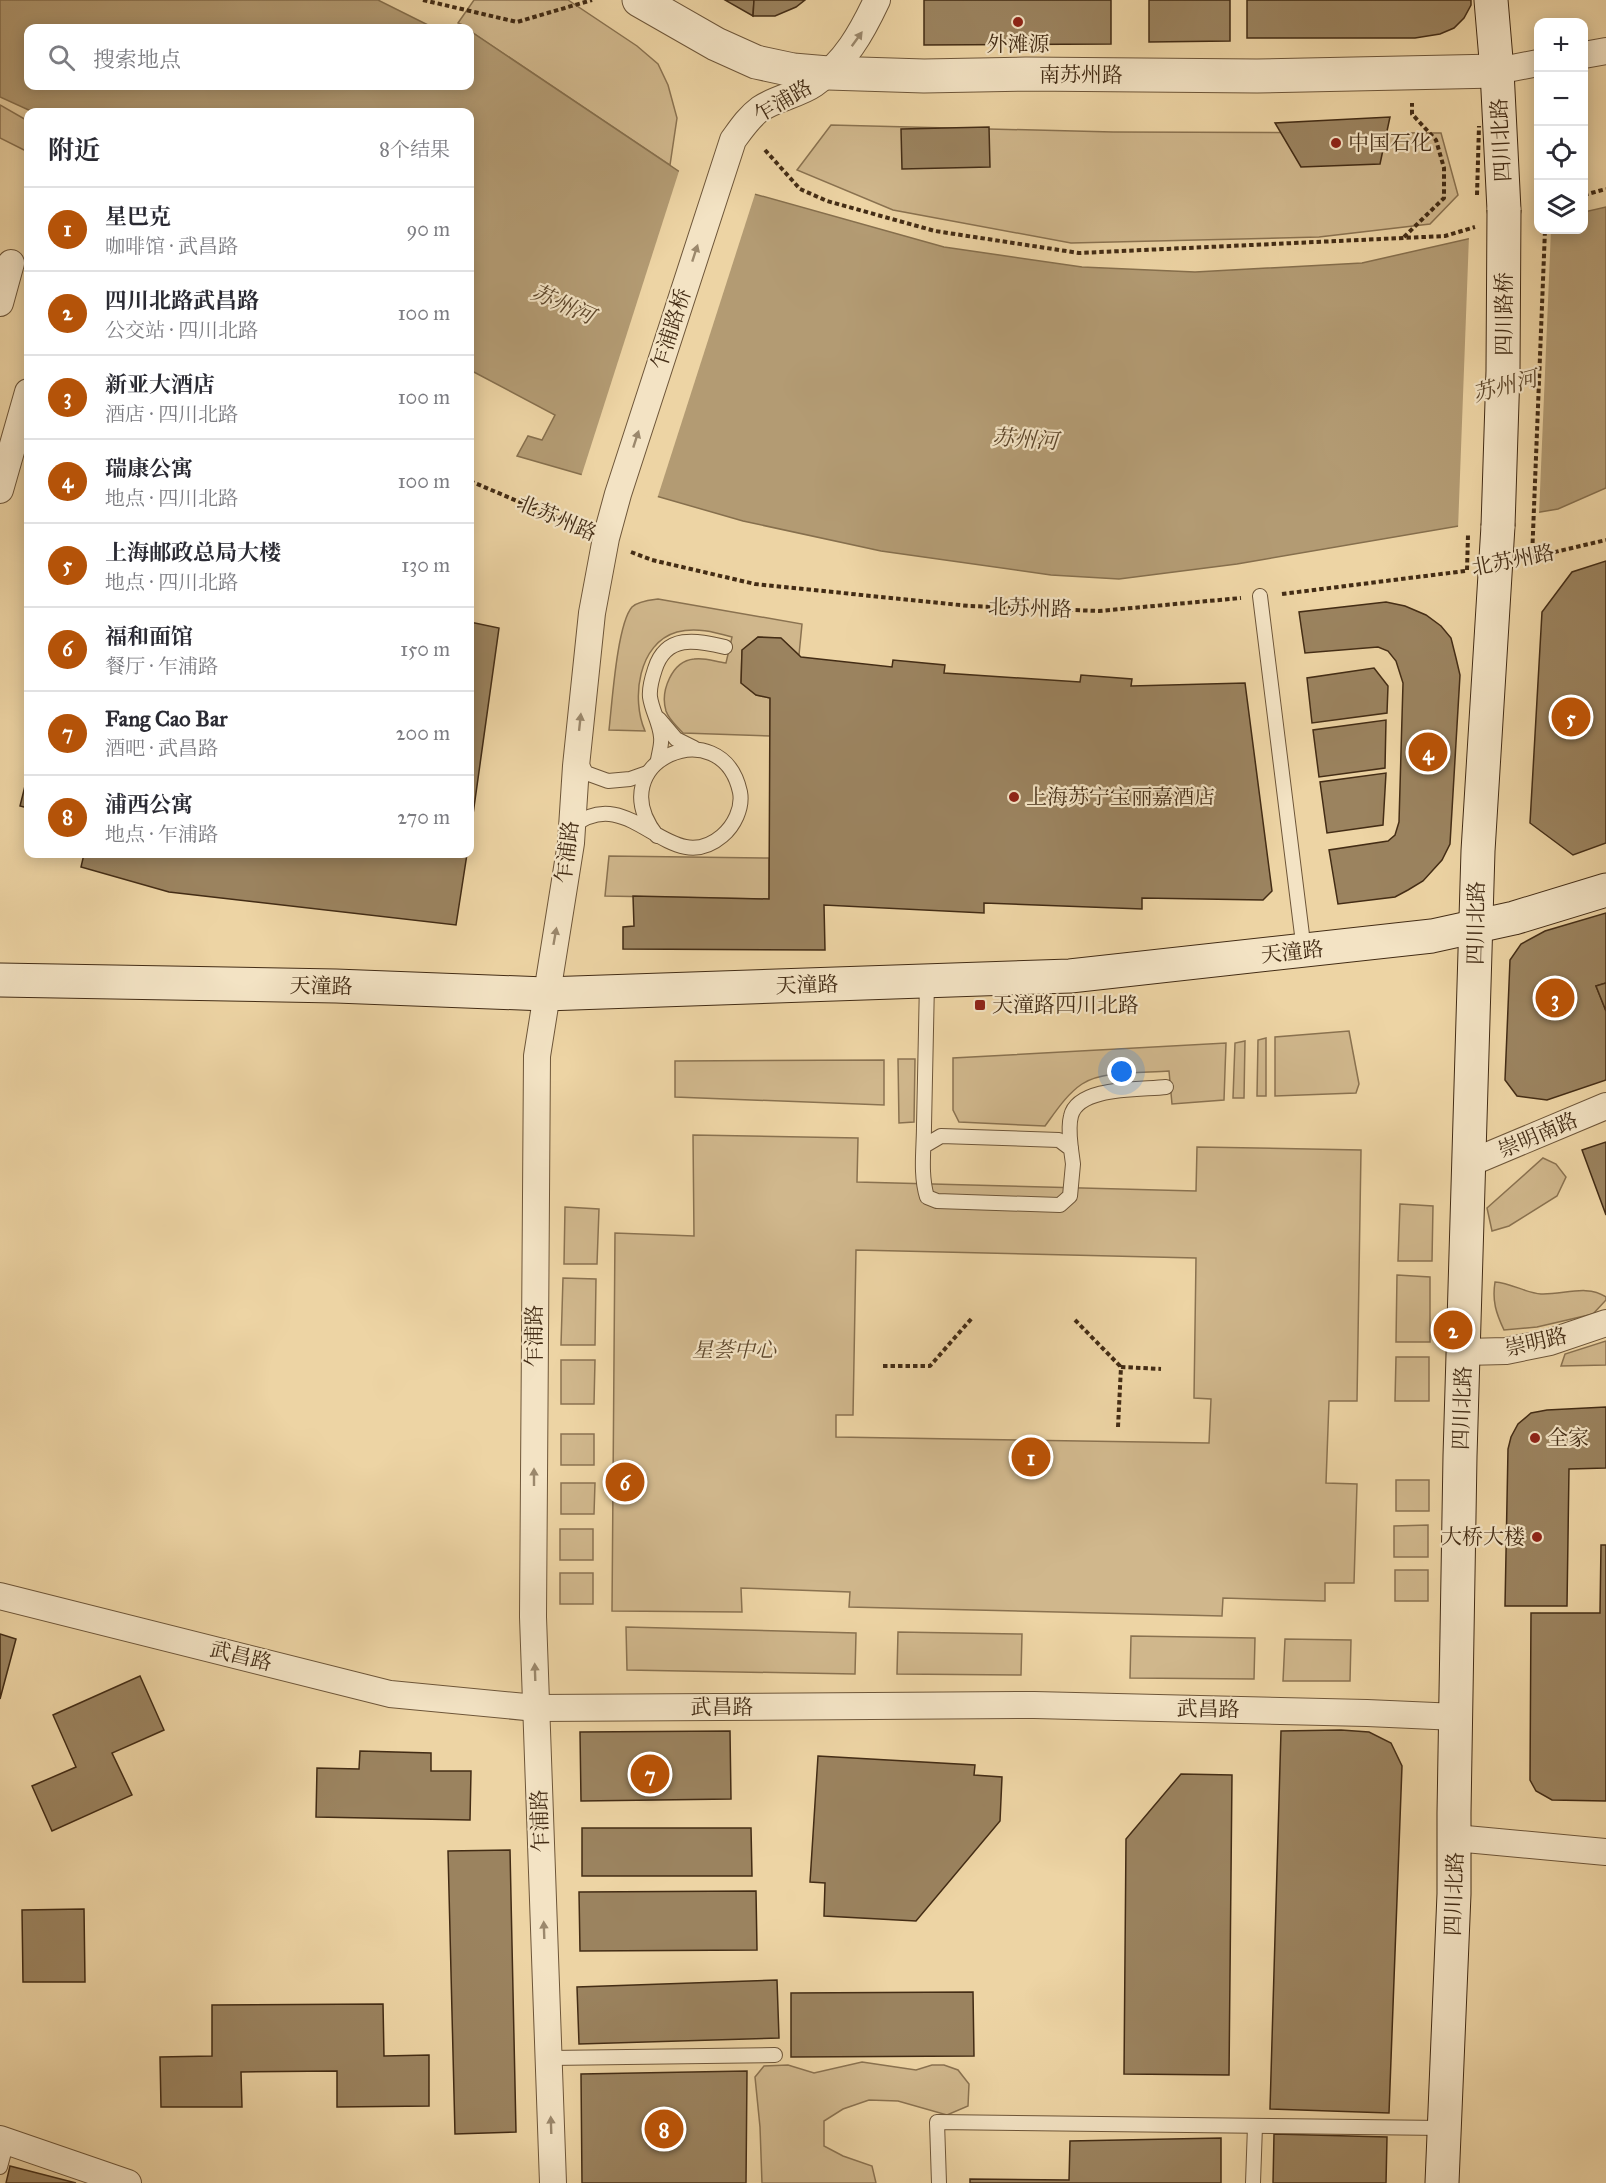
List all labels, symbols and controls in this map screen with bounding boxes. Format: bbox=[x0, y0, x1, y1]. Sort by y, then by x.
marker: 外滩源 bbox=[1011, 15, 1025, 29]
map controls bbox=[1534, 18, 1588, 234]
button: + bbox=[1534, 18, 1588, 72]
search box bbox=[24, 24, 474, 90]
one-way arrow bbox=[850, 31, 863, 47]
place label: 外滩源 bbox=[987, 31, 1050, 57]
icon: search bbox=[45, 41, 78, 74]
text: 搜索地点 bbox=[93, 46, 181, 73]
street label: 南苏州路 bbox=[1039, 62, 1123, 88]
button: − bbox=[1534, 72, 1588, 126]
street label: 乍浦路 bbox=[749, 74, 817, 128]
street label: 四川北路 bbox=[1486, 97, 1516, 183]
button: locate bbox=[1534, 126, 1588, 180]
place label: 中国石化 bbox=[1348, 130, 1432, 156]
text: 附近 bbox=[48, 134, 100, 166]
marker: 中国石化 bbox=[1329, 136, 1343, 150]
text: 8个结果 bbox=[379, 137, 450, 161]
button: layers bbox=[1534, 180, 1588, 234]
text: 星巴克 bbox=[105, 203, 171, 230]
text: 1 bbox=[64, 217, 71, 241]
text: 90 m bbox=[407, 217, 450, 241]
text: 咖啡馆 · 武昌路 bbox=[105, 234, 238, 258]
one-way arrow bbox=[691, 244, 701, 262]
street label: 四川路桥 bbox=[1491, 272, 1517, 356]
water label: 苏州河 bbox=[527, 278, 602, 331]
street label: 乍浦路桥 bbox=[646, 285, 696, 373]
text: 四川北路武昌路 bbox=[105, 287, 259, 314]
text: 2 bbox=[63, 301, 72, 325]
text: 100 m bbox=[398, 301, 450, 325]
text: 公交站 · 四川北路 bbox=[105, 318, 258, 342]
water label: 苏州河 bbox=[1470, 363, 1544, 408]
text: 新亚大酒店 bbox=[105, 371, 215, 398]
text: 3 bbox=[64, 385, 72, 409]
text: 100 m bbox=[398, 385, 450, 409]
text: 酒店 · 四川北路 bbox=[105, 402, 238, 426]
water label: 苏州河 bbox=[991, 423, 1063, 455]
one-way arrow bbox=[632, 430, 641, 448]
text: 瑞康公寓 bbox=[105, 455, 193, 482]
text: 4 bbox=[62, 469, 73, 493]
text: 100 m bbox=[398, 469, 450, 493]
text: 地点 · 四川北路 bbox=[105, 486, 238, 510]
street label: 北苏州路 bbox=[513, 490, 601, 546]
text: 上海邮政总局大楼 bbox=[105, 539, 281, 566]
street label: 北苏州路 bbox=[1469, 539, 1557, 581]
text: 5 bbox=[63, 553, 72, 577]
text: 130 m bbox=[401, 553, 450, 577]
text: 地点 · 四川北路 bbox=[105, 570, 238, 594]
street label: 北苏州路 bbox=[988, 594, 1072, 622]
text: 福和面馆 bbox=[105, 623, 193, 650]
text: 6 bbox=[62, 637, 73, 661]
text: 150 m bbox=[400, 637, 450, 661]
text: 餐厅 · 乍浦路 bbox=[105, 654, 218, 678]
pin: 5 bbox=[1552, 694, 1590, 740]
text: Fang Cao Bar bbox=[105, 705, 227, 732]
one-way arrow bbox=[576, 712, 585, 731]
text: 7 bbox=[62, 721, 73, 745]
text: 200 m bbox=[396, 721, 450, 745]
pin: 4 bbox=[1408, 730, 1448, 774]
text: 酒吧 · 武昌路 bbox=[105, 736, 218, 760]
place label: 上海苏宁宝丽嘉酒店 bbox=[1026, 784, 1215, 810]
marker: 上海苏宁宝丽嘉酒店 bbox=[1007, 790, 1021, 804]
text: 浦西公寓 bbox=[105, 791, 193, 818]
text: 8 bbox=[62, 805, 73, 829]
text: 270 m bbox=[397, 805, 450, 829]
street label: 乍浦路 bbox=[550, 819, 584, 885]
text: 地点 · 乍浦路 bbox=[105, 822, 218, 846]
street label: 四川北路 bbox=[1462, 881, 1490, 965]
one-way arrow bbox=[551, 927, 560, 946]
street label: 天潼路 bbox=[1259, 936, 1325, 968]
street label: 天潼路 bbox=[775, 971, 839, 999]
street label: 天潼路 bbox=[289, 972, 353, 1000]
pin: 3 bbox=[1536, 976, 1574, 1020]
place label: 天潼路四川北路 bbox=[992, 992, 1139, 1018]
marker: 天潼路四川北路 bbox=[973, 998, 987, 1012]
your location bbox=[1107, 1057, 1136, 1086]
street label: 崇明南路 bbox=[1494, 1107, 1582, 1163]
street label: 乍浦路 bbox=[521, 1305, 547, 1368]
pin: 2 bbox=[1434, 1308, 1472, 1352]
street label: 崇明路 bbox=[1502, 1322, 1570, 1362]
park label: 星荟中心 bbox=[692, 1337, 777, 1363]
street label: 四川北路 bbox=[1448, 1366, 1476, 1450]
place label: 全家 bbox=[1547, 1425, 1589, 1451]
marker: 全家 bbox=[1528, 1431, 1542, 1445]
pin: 1 bbox=[1012, 1434, 1050, 1480]
pin: 6 bbox=[606, 1460, 644, 1504]
one-way arrow bbox=[529, 1467, 539, 1486]
place label: 大桥大楼 bbox=[1441, 1524, 1525, 1550]
marker: 大桥大楼 bbox=[1530, 1530, 1544, 1544]
street label: 武昌路 bbox=[207, 1636, 275, 1676]
one-way arrow bbox=[531, 1662, 540, 1681]
street label: 武昌路 bbox=[691, 1694, 754, 1720]
street label: 武昌路 bbox=[1176, 1695, 1240, 1723]
pin: 7 bbox=[630, 1752, 670, 1796]
street label: 乍浦路 bbox=[526, 1789, 554, 1853]
street label: 四川北路 bbox=[1440, 1852, 1468, 1936]
one-way arrow bbox=[539, 1920, 549, 1939]
pin: 8 bbox=[644, 2106, 684, 2152]
one-way arrow bbox=[546, 2115, 556, 2134]

